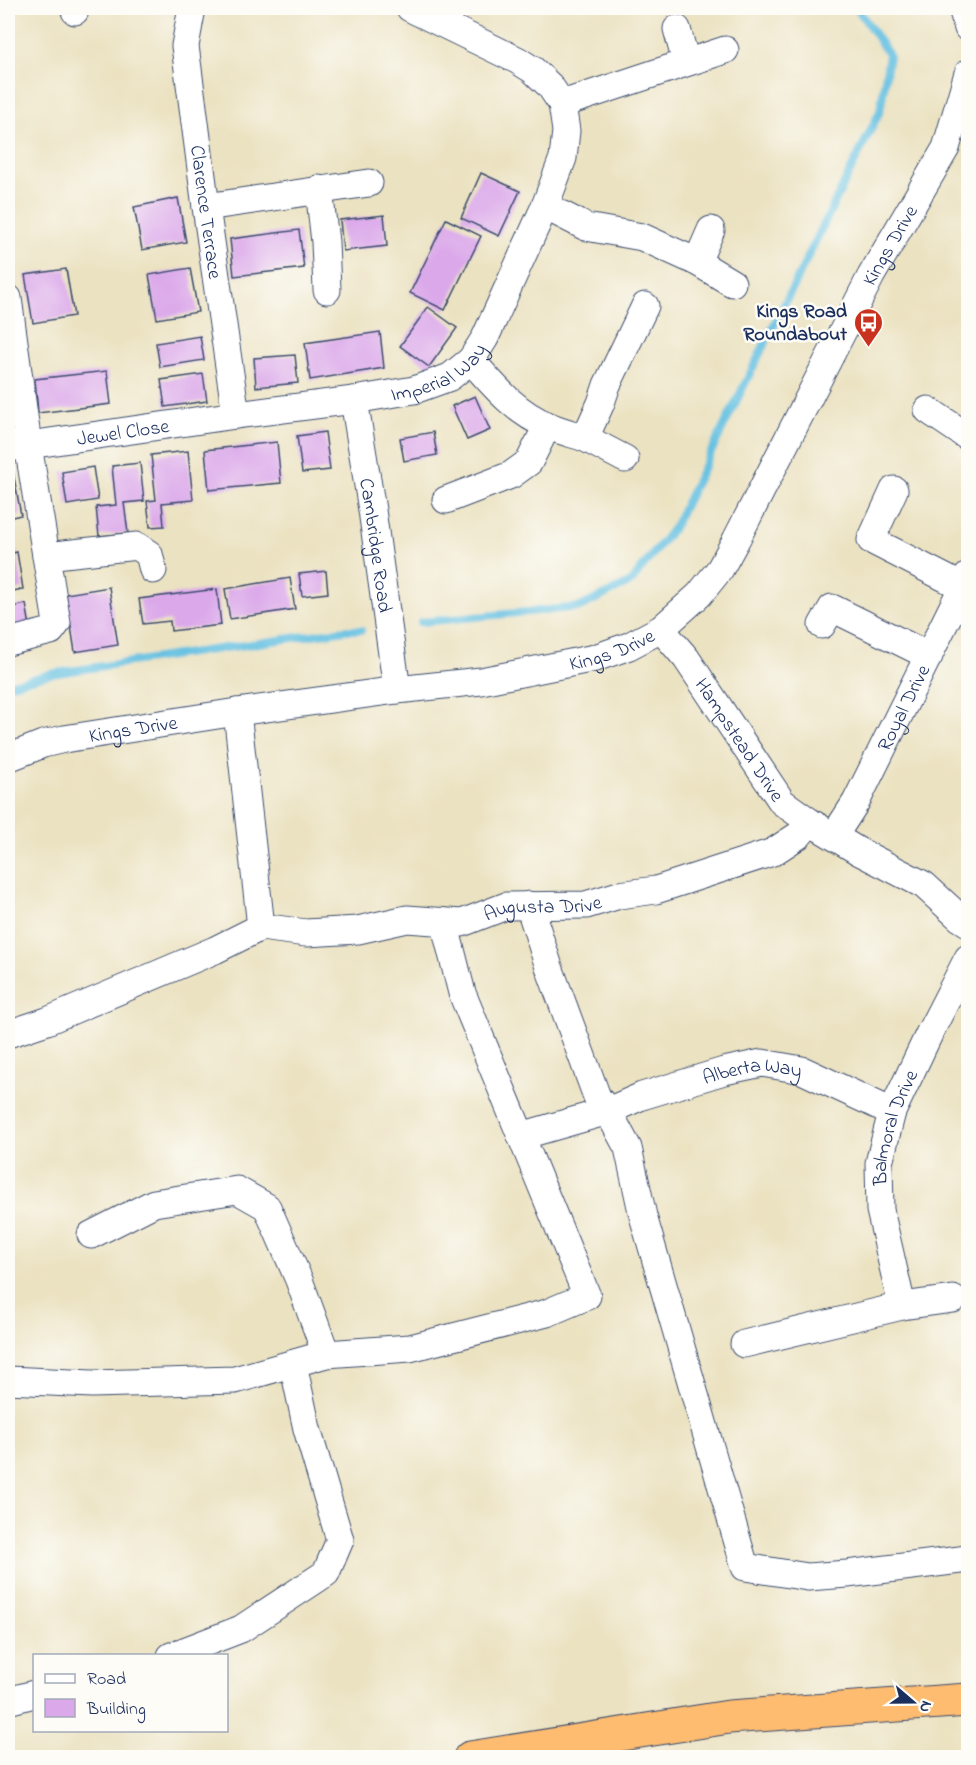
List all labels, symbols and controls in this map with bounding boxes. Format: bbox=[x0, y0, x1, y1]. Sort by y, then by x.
street label: Clarence Terrace bbox=[181, 144, 228, 281]
street label: Kings Drive bbox=[856, 200, 926, 291]
place label: Kings Road Roundabout bbox=[743, 298, 848, 350]
bus stop icon: Kings Road Roundabout bbox=[852, 306, 884, 348]
street label: Imperial Way bbox=[389, 339, 495, 411]
street label: Jewel Close bbox=[75, 413, 171, 455]
street label: Cambridge Road bbox=[350, 476, 398, 615]
street label: Kings Drive bbox=[567, 623, 661, 680]
street label: Royal Drive bbox=[871, 660, 939, 757]
street label: Hampstead Drive bbox=[686, 673, 790, 809]
street label: Kings Drive bbox=[87, 710, 180, 752]
street label: Augusta Drive bbox=[480, 889, 606, 930]
street label: Alberta Way bbox=[699, 1051, 804, 1094]
street label: Balmoral Drive bbox=[867, 1065, 927, 1187]
legend bbox=[33, 1654, 228, 1732]
text: Road bbox=[87, 1667, 126, 1693]
north arrow bbox=[883, 1672, 943, 1732]
text: Building bbox=[86, 1697, 146, 1724]
text: N bbox=[912, 1697, 938, 1716]

